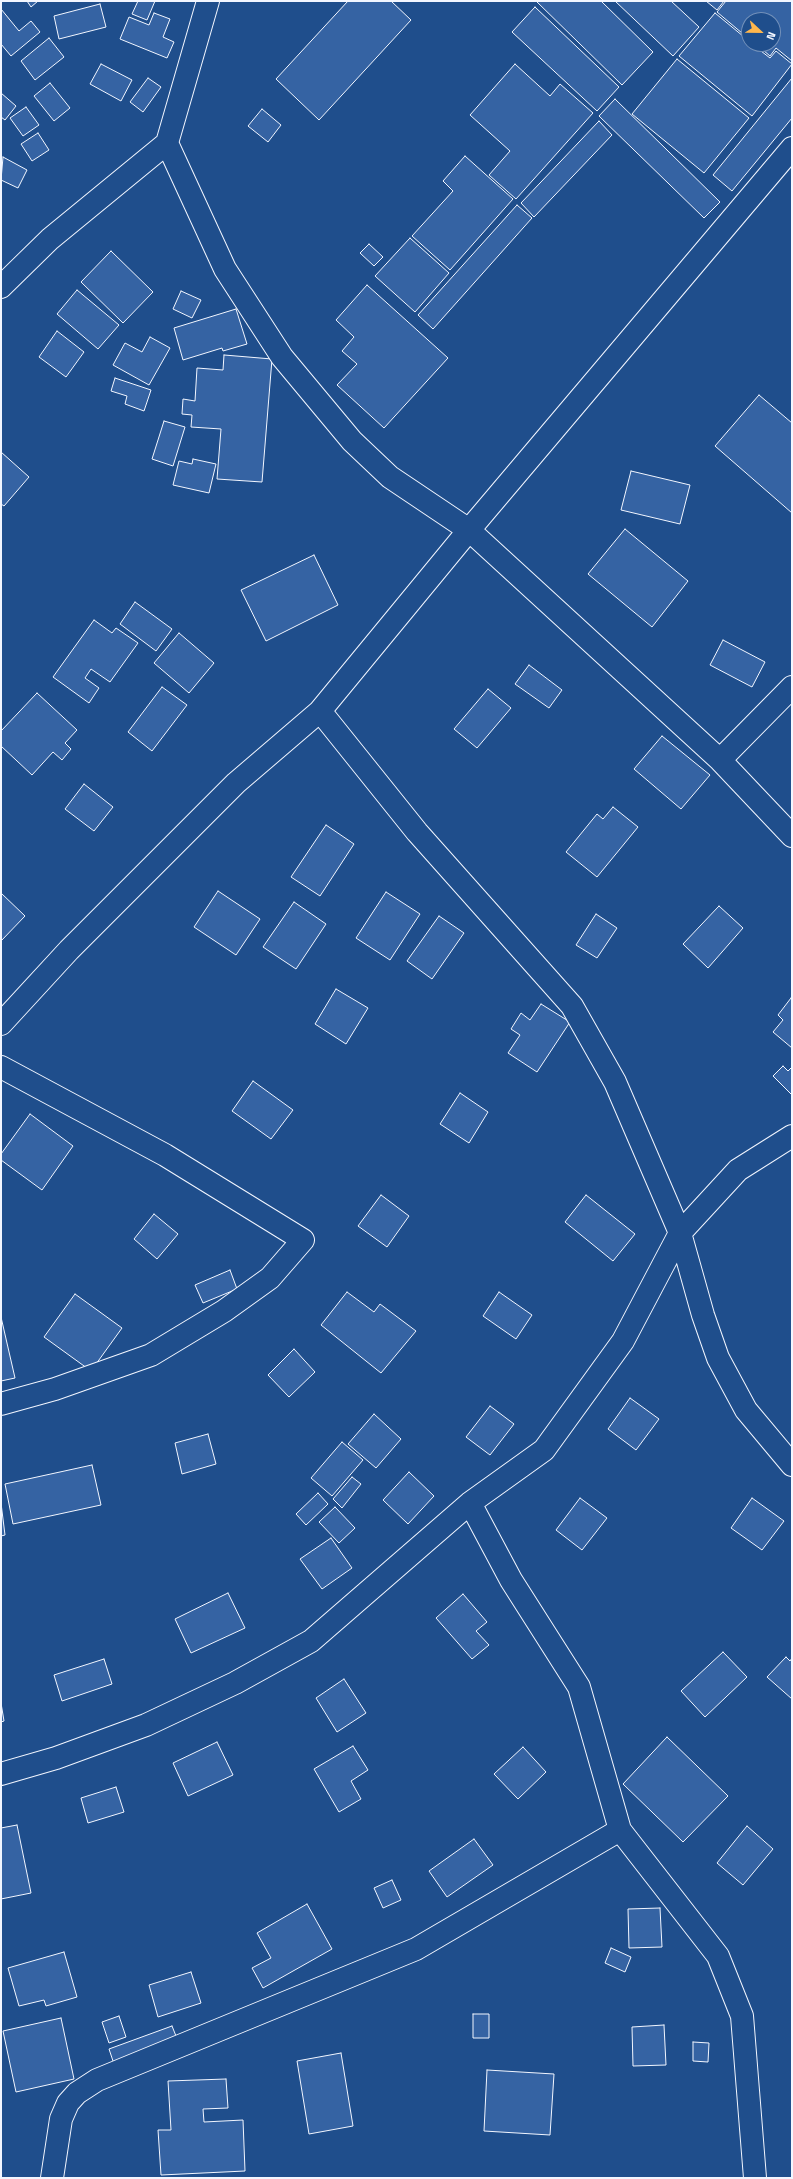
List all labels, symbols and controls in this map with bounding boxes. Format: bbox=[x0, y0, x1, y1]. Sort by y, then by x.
north arrow bbox=[741, 12, 781, 52]
text: N bbox=[762, 30, 780, 43]

